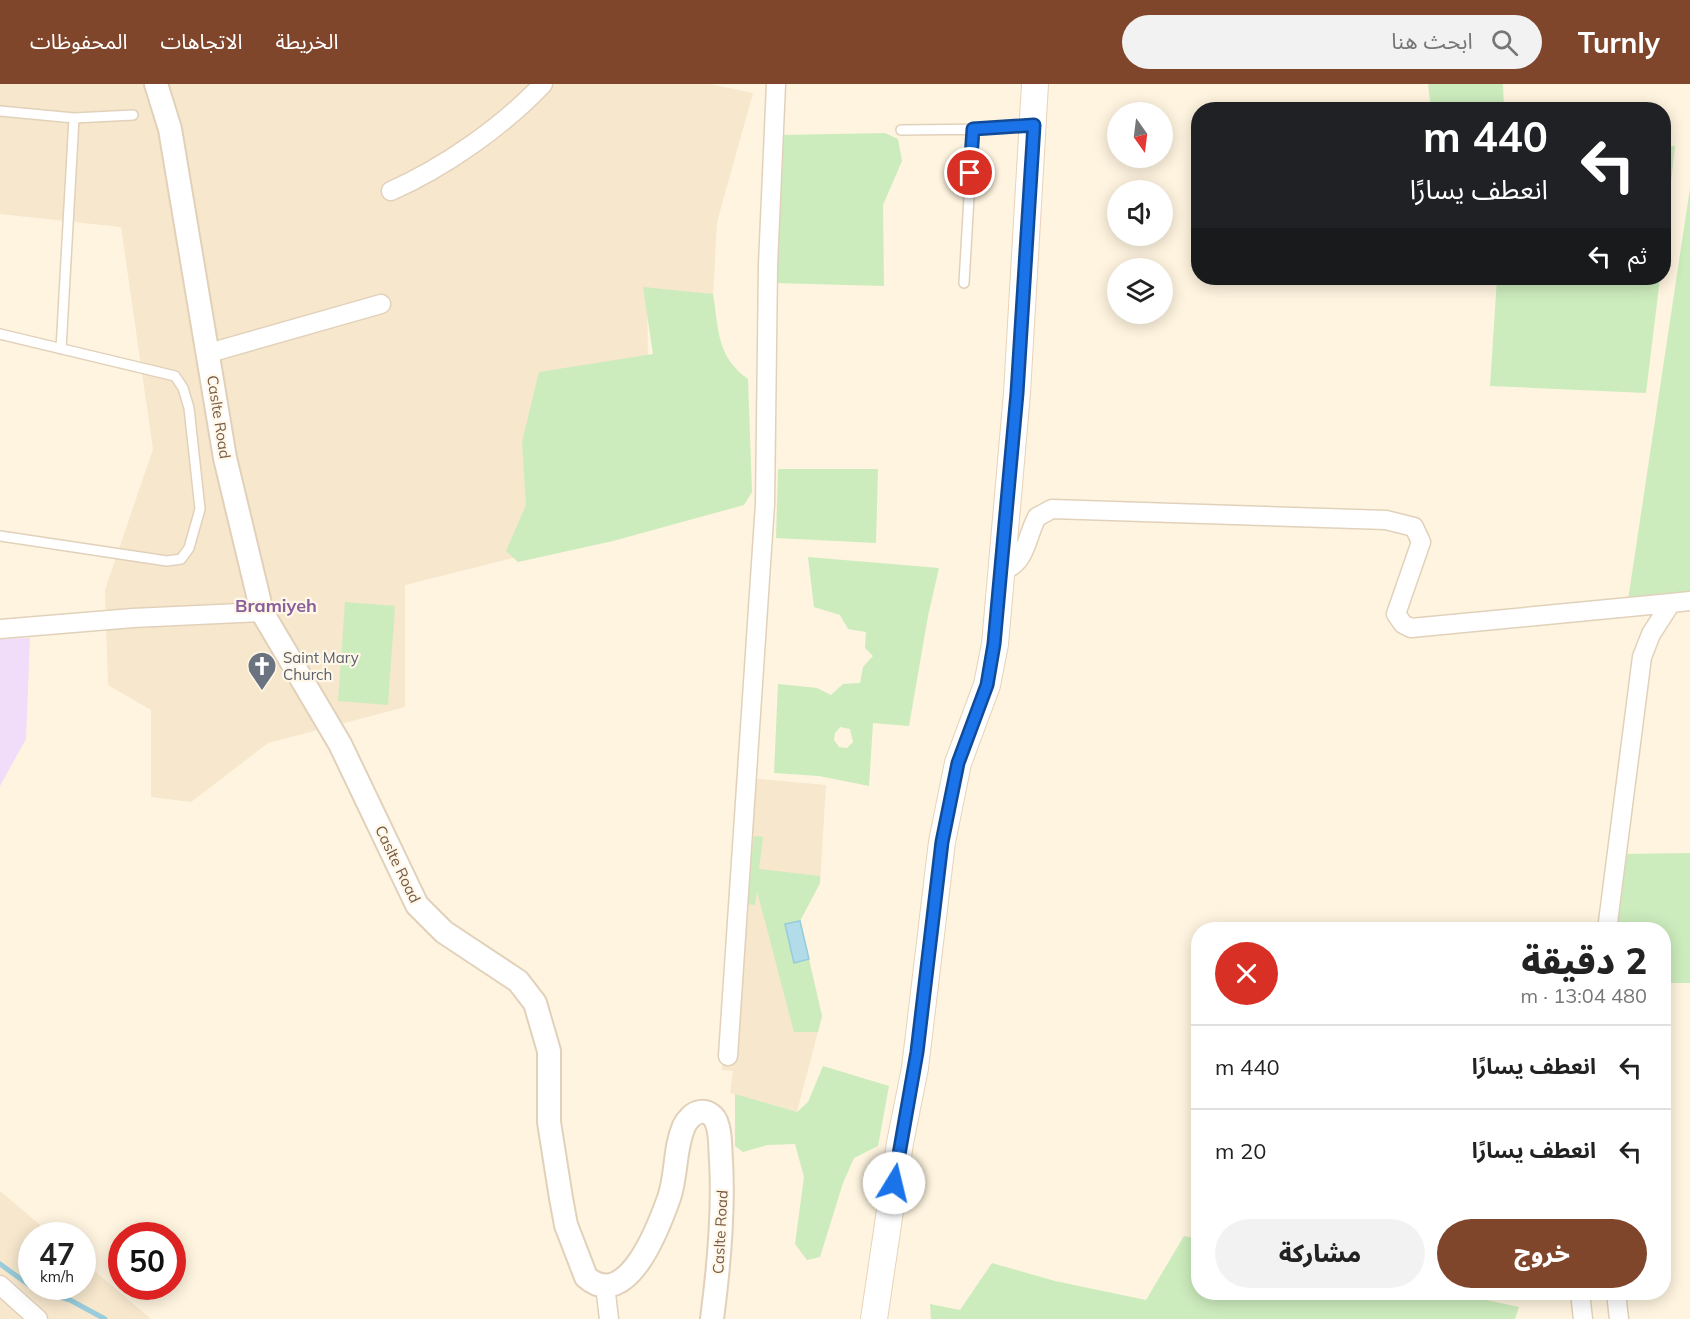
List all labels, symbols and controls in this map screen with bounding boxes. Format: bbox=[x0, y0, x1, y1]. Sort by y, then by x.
search box bbox=[1122, 15, 1542, 69]
text: Turnly bbox=[1578, 25, 1660, 60]
icon: search bbox=[1488, 26, 1521, 59]
text: ابحث هنا bbox=[1391, 27, 1473, 55]
text: المحفوظات bbox=[30, 28, 127, 54]
text: الاتجاهات bbox=[160, 28, 242, 54]
text: الخريطة bbox=[275, 28, 338, 54]
north arrow bbox=[1107, 102, 1173, 168]
map controls bbox=[1107, 102, 1173, 324]
text: 440 m bbox=[1423, 110, 1548, 163]
icon: left bbox=[1569, 126, 1647, 204]
pin bbox=[944, 147, 995, 198]
icon: arrive bbox=[953, 156, 986, 189]
text: انعطف يسارًا bbox=[1410, 172, 1548, 206]
button: sound bbox=[1107, 180, 1173, 246]
icon: left bbox=[1583, 240, 1616, 273]
text: ثم bbox=[1628, 242, 1647, 270]
button: layers bbox=[1107, 258, 1173, 324]
street label: Caslte Road bbox=[203, 374, 235, 460]
district label: Bramiyeh bbox=[235, 594, 317, 617]
place label: Saint Mary Church bbox=[283, 648, 359, 684]
church icon: Saint Mary Church bbox=[246, 650, 278, 692]
street label: Caslte Road bbox=[371, 822, 425, 906]
text: 2 دقيقة bbox=[1521, 938, 1647, 983]
button: close bbox=[1215, 942, 1278, 1005]
text: 480 m · 13:04 bbox=[1521, 983, 1647, 1008]
icon: left bbox=[1614, 1051, 1647, 1084]
text: انعطف يسارًا bbox=[1472, 1052, 1596, 1080]
text: 440 m bbox=[1215, 1053, 1280, 1081]
icon: left bbox=[1614, 1135, 1647, 1168]
text: انعطف يسارًا bbox=[1472, 1136, 1596, 1164]
text: 20 m bbox=[1215, 1137, 1266, 1165]
position arrow bbox=[862, 1151, 926, 1215]
street label: Caslte Road bbox=[708, 1190, 732, 1274]
button: مشاركة bbox=[1215, 1219, 1425, 1288]
button: خروج bbox=[1437, 1219, 1647, 1288]
speed limit sign: 50 bbox=[108, 1222, 186, 1300]
text: 47 bbox=[39, 1235, 75, 1273]
text: km/h bbox=[40, 1267, 74, 1286]

